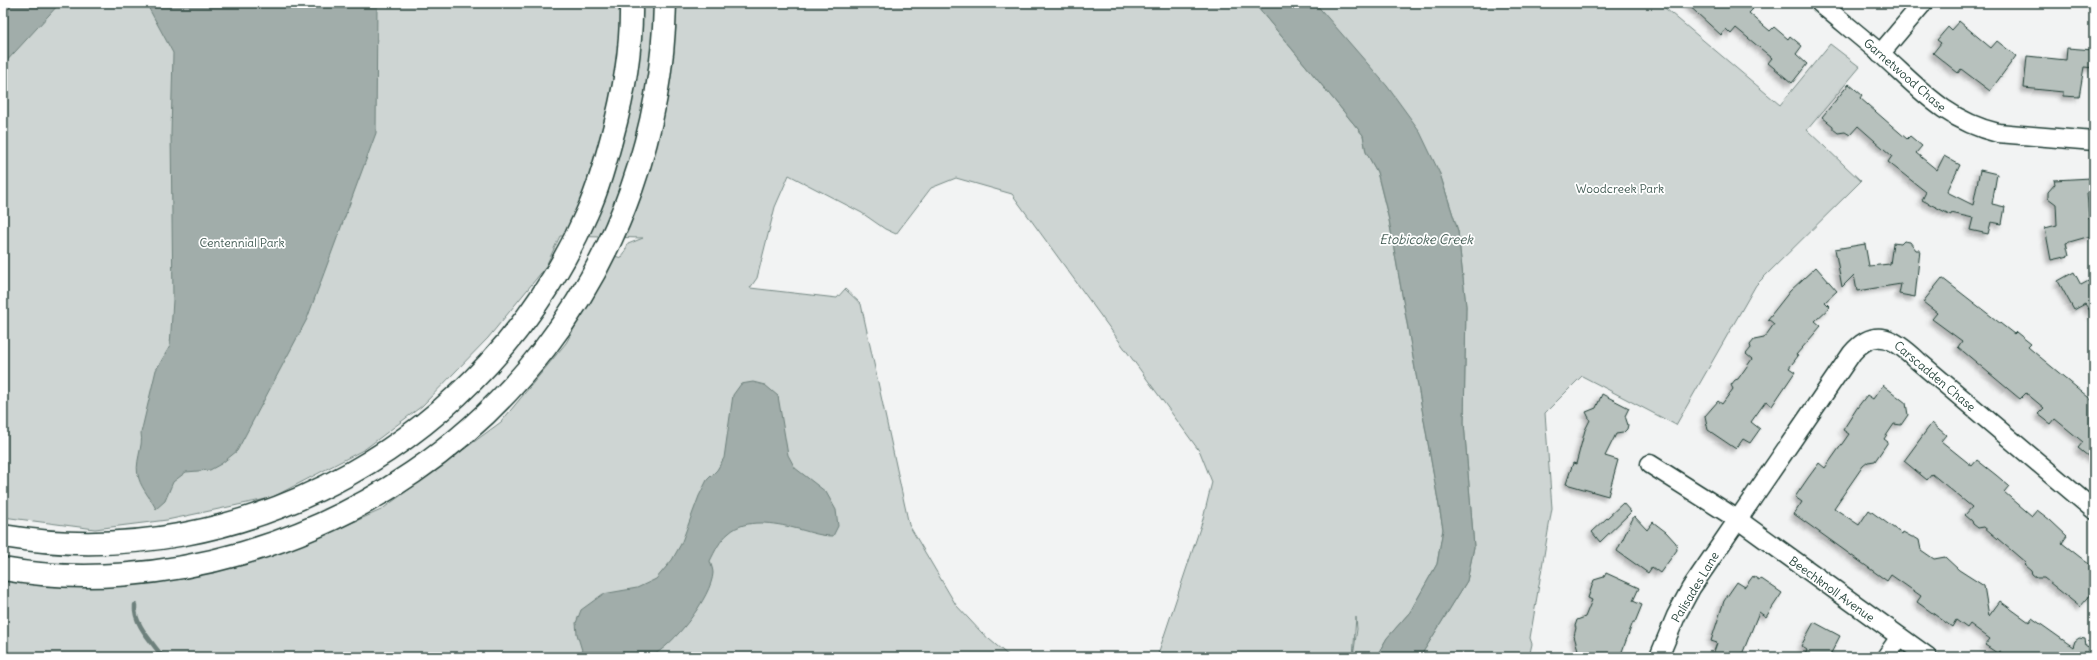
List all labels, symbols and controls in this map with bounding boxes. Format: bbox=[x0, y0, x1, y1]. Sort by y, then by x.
street label: Garnetwood Chase bbox=[1861, 35, 1949, 115]
park label: Woodcreek Park bbox=[1576, 181, 1664, 196]
water label: Etobicoke Creek bbox=[1379, 231, 1474, 248]
park label: Centennial Park bbox=[199, 235, 285, 250]
street label: Carscadden Chase bbox=[1891, 338, 1979, 414]
street label: Palisades Lane bbox=[1668, 549, 1722, 625]
street label: Beechknoll Avenue bbox=[1786, 553, 1878, 625]

